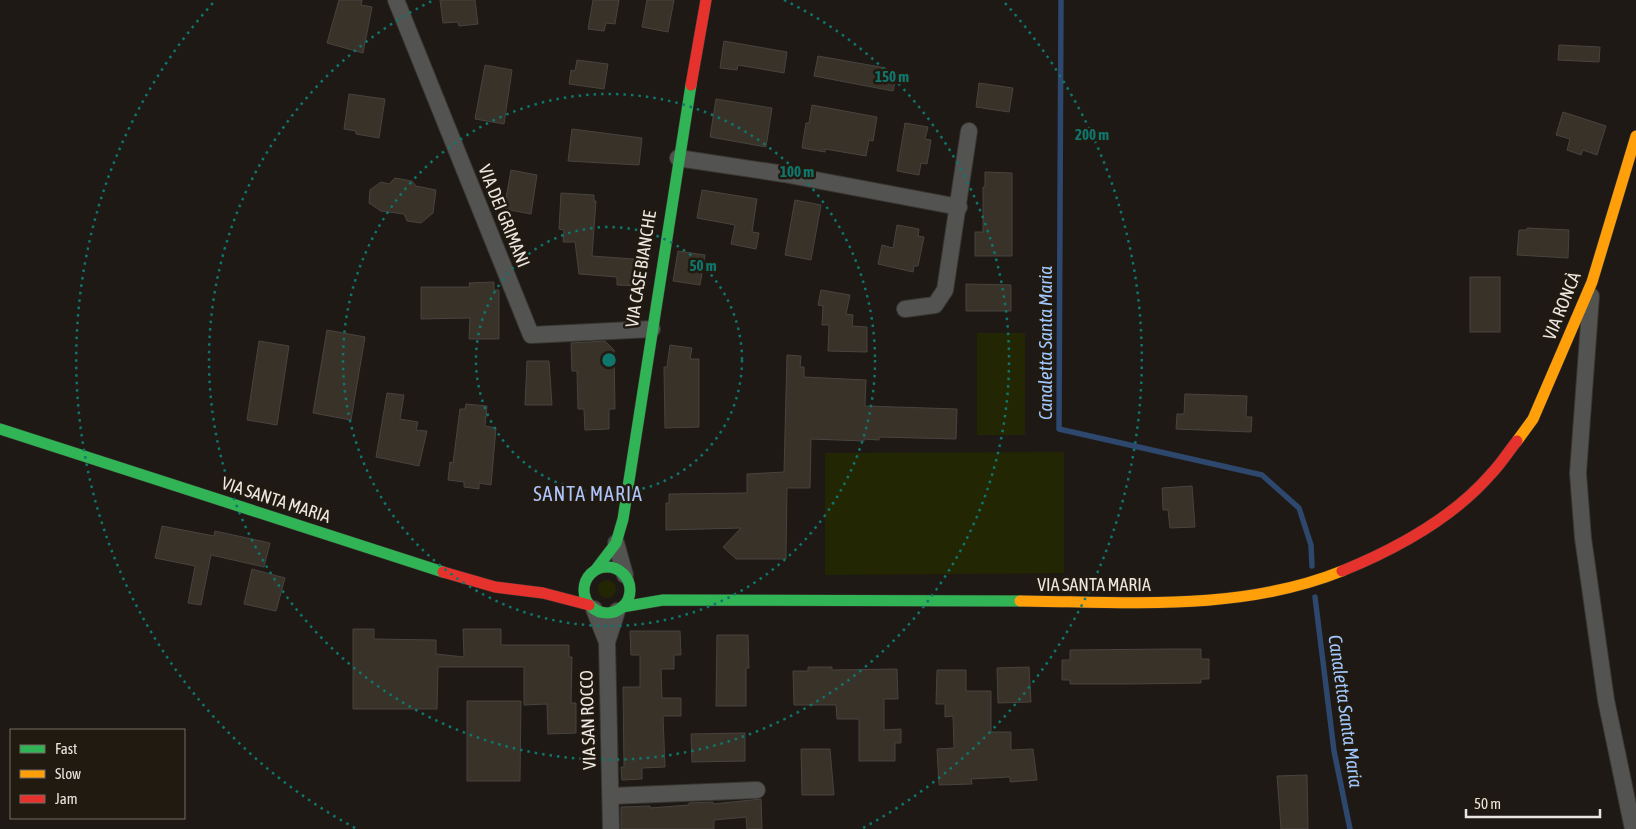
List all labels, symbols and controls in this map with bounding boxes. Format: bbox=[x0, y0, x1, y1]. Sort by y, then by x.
text: 150 m bbox=[875, 68, 909, 85]
text: 200 m bbox=[1075, 126, 1109, 143]
street label: VIA DEI GRIMANI bbox=[474, 161, 535, 270]
text: 100 m bbox=[780, 163, 814, 180]
street label: VIA CASE BIANCHE bbox=[621, 209, 660, 329]
text: 50 m bbox=[690, 257, 717, 274]
water label: Canaletta Santa Maria bbox=[1034, 266, 1056, 420]
street label: VIA RONCÀ bbox=[1538, 269, 1585, 343]
centre of rings bbox=[600, 351, 618, 369]
street label: VIA SANTA MARIA bbox=[219, 472, 334, 527]
district label: SANTA MARIA bbox=[533, 482, 643, 505]
street label: VIA SANTA MARIA bbox=[1037, 574, 1151, 595]
water label: Canaletta Santa Maria bbox=[1324, 633, 1368, 789]
street label: VIA SAN ROCCO bbox=[575, 670, 600, 770]
legend bbox=[10, 729, 185, 819]
text: Fast bbox=[55, 740, 77, 757]
text: Slow bbox=[55, 765, 81, 782]
scale bar bbox=[1466, 786, 1600, 818]
text: Jam bbox=[55, 790, 78, 807]
text: 50 m bbox=[1474, 795, 1501, 812]

